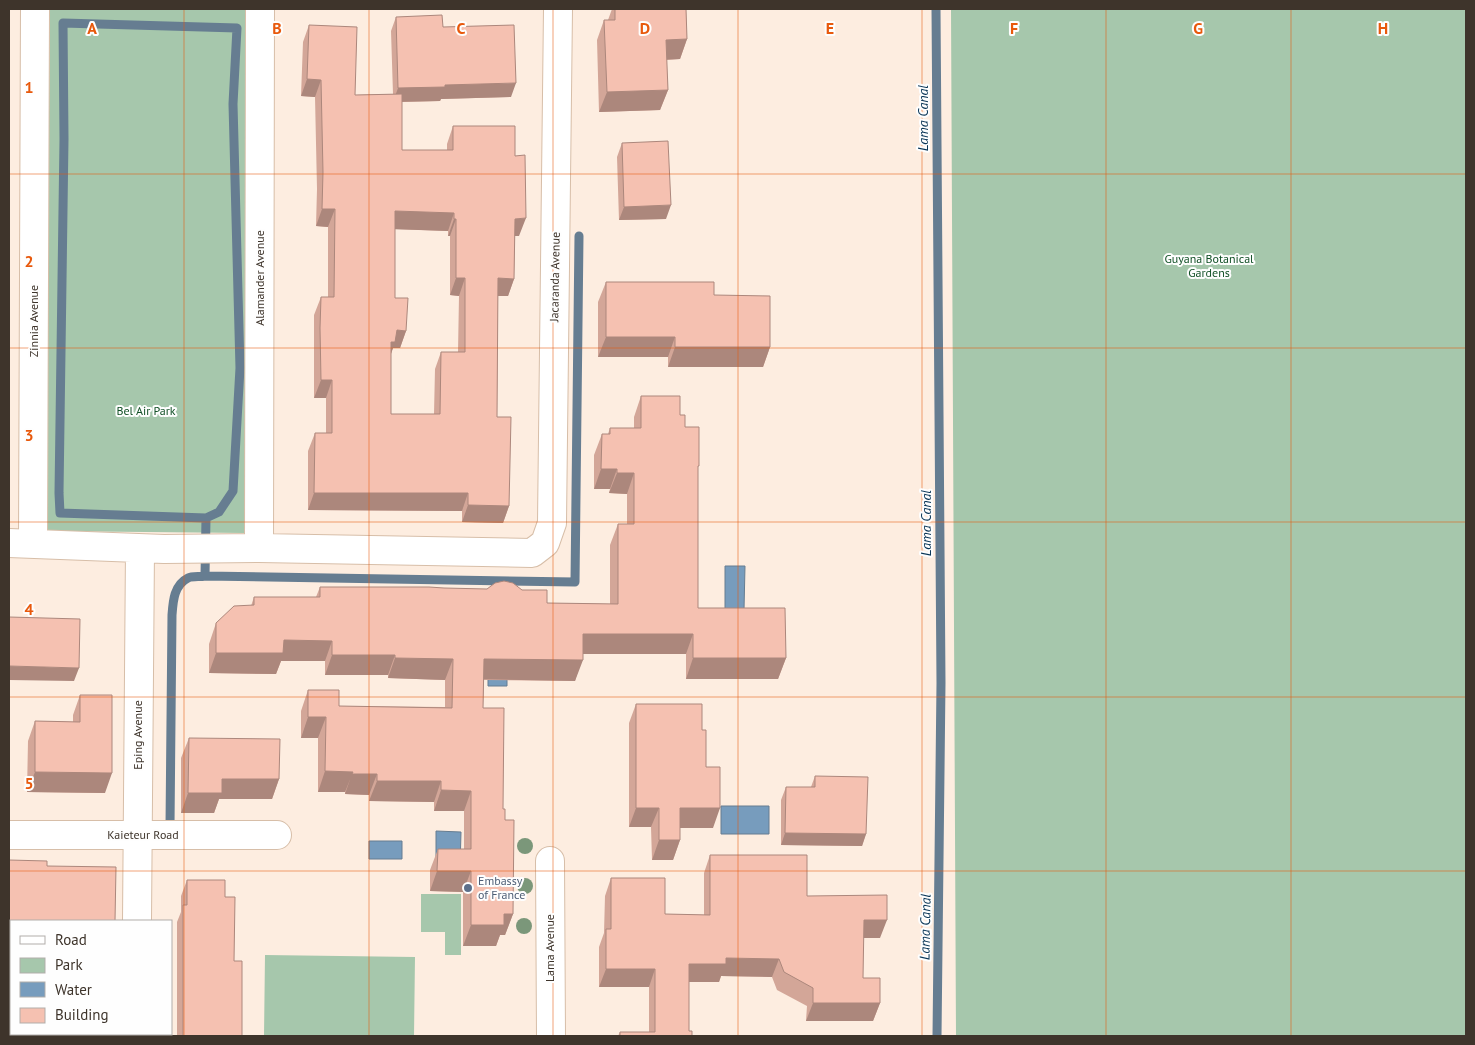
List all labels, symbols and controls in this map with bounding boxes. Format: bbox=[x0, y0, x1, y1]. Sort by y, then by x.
text: A bbox=[87, 18, 97, 38]
text: B bbox=[272, 18, 282, 38]
text: C bbox=[457, 18, 466, 38]
text: D bbox=[640, 18, 650, 38]
text: E bbox=[826, 18, 834, 38]
text: F bbox=[1010, 18, 1018, 38]
text: G bbox=[1193, 18, 1203, 38]
text: H bbox=[1378, 18, 1388, 38]
text: 1 bbox=[24, 77, 34, 97]
water label: Lama Canal bbox=[914, 85, 932, 151]
street label: Alamander Avenue bbox=[252, 230, 267, 326]
street label: Jacaranda Avenue bbox=[546, 232, 563, 323]
text: 2 bbox=[24, 251, 34, 271]
park label: Guyana Botanical Gardens bbox=[1164, 251, 1254, 280]
street label: Zinnia Avenue bbox=[26, 285, 41, 357]
park label: Bel Air Park bbox=[116, 403, 176, 418]
text: 3 bbox=[24, 425, 34, 445]
water label: Lama Canal bbox=[917, 490, 935, 556]
text: 4 bbox=[24, 599, 34, 619]
street label: Eping Avenue bbox=[130, 700, 145, 770]
text: 5 bbox=[24, 773, 34, 793]
street label: Kaieteur Road bbox=[107, 827, 179, 842]
place label: Embassy of France bbox=[478, 873, 525, 902]
marker: Embassy of France bbox=[462, 882, 474, 894]
water label: Lama Canal bbox=[915, 894, 935, 960]
street label: Lama Avenue bbox=[542, 914, 557, 982]
legend bbox=[10, 920, 172, 1035]
text: Road bbox=[55, 930, 87, 949]
text: Park bbox=[55, 955, 83, 974]
text: Water bbox=[55, 980, 92, 999]
text: Building bbox=[55, 1005, 109, 1024]

